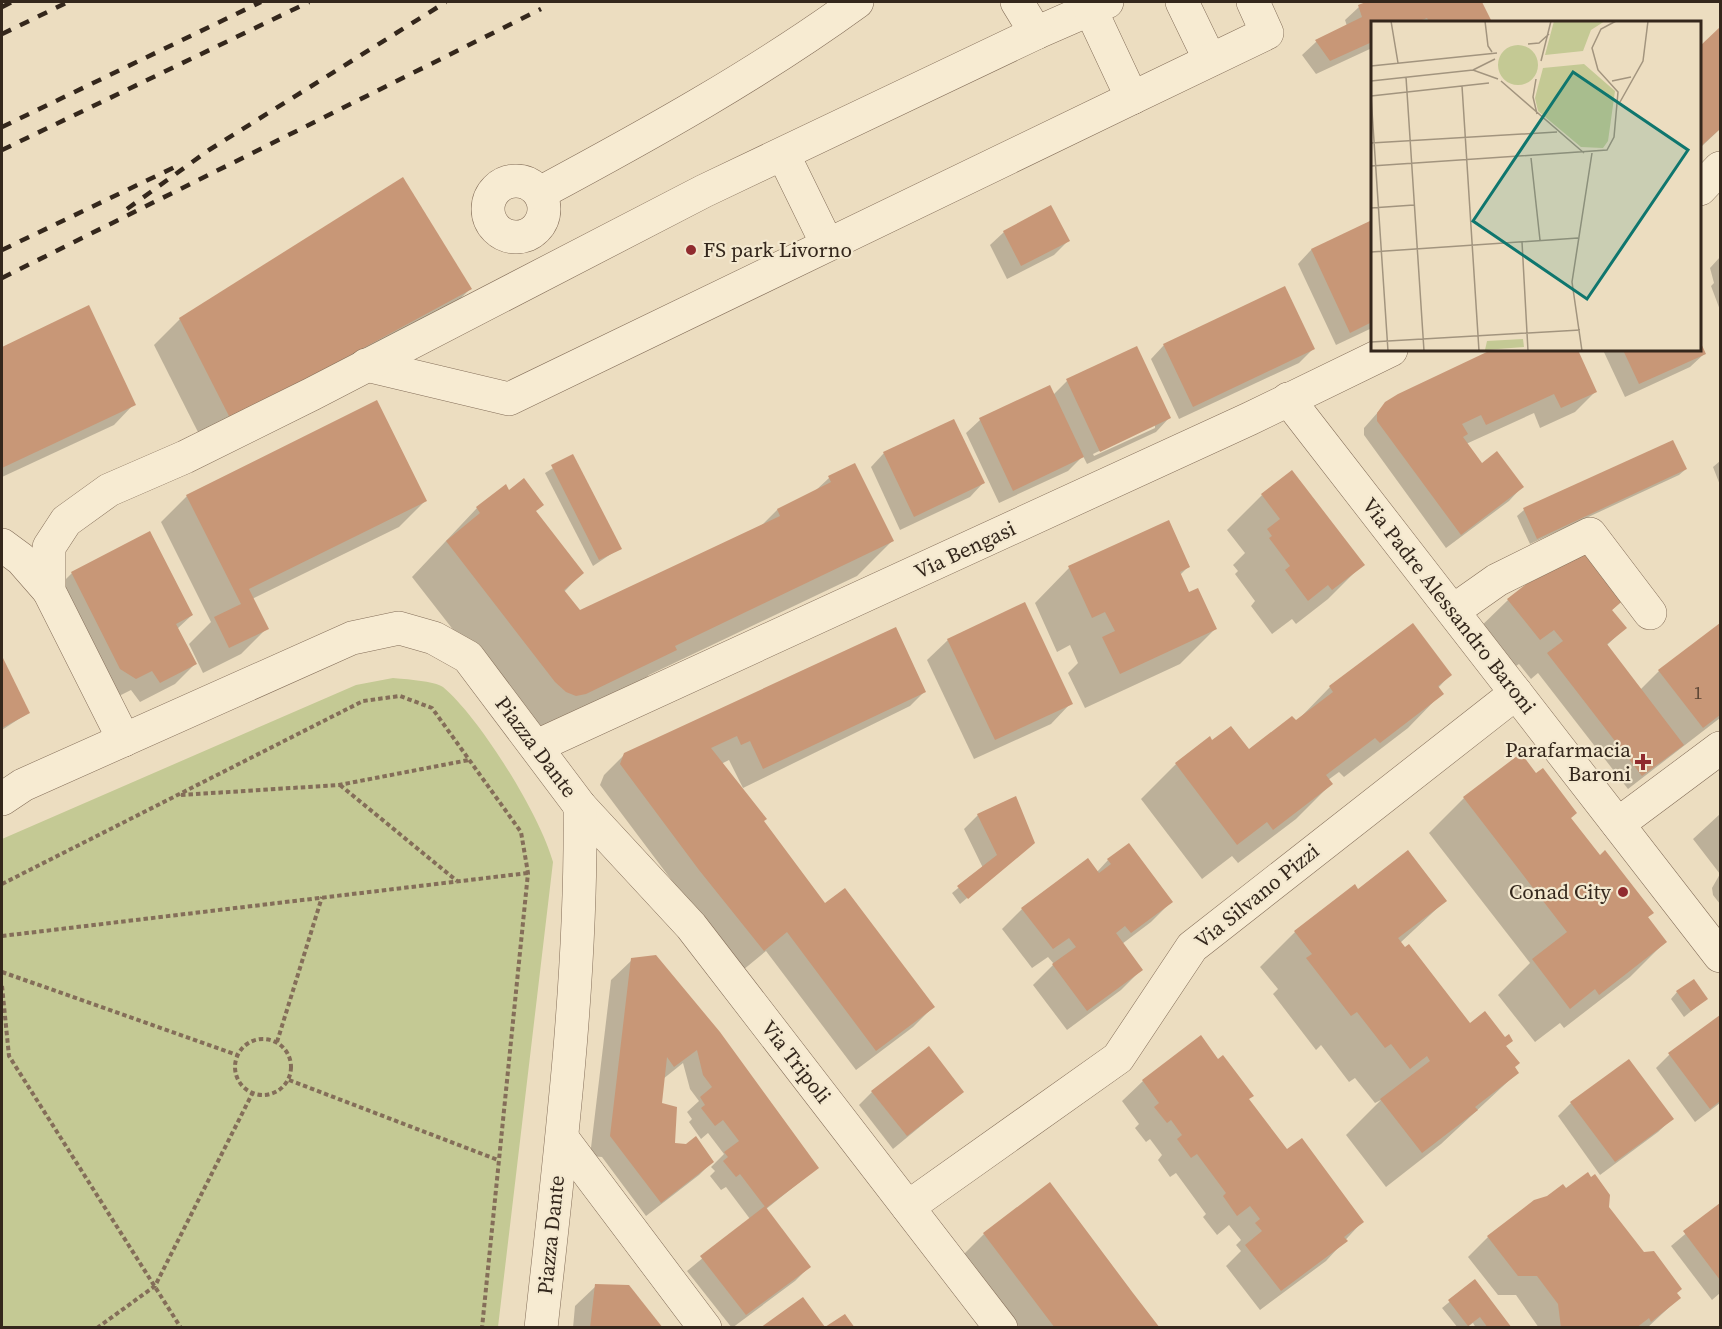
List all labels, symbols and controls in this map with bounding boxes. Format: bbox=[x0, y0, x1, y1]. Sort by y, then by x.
inset map bbox=[1371, 21, 1701, 351]
place label: FS park Livorno bbox=[703, 235, 852, 264]
marker: FS park Livorno bbox=[684, 243, 698, 257]
street label: Via Padre Alessandro Baroni bbox=[1356, 492, 1543, 720]
street label: Via Bengasi bbox=[909, 513, 1020, 586]
house number: 1 bbox=[1694, 680, 1703, 705]
street label: Piazza Dante bbox=[489, 690, 584, 803]
place label: Parafarmacia Baroni bbox=[1505, 735, 1631, 788]
marker: Parafarmacia Baroni bbox=[1636, 755, 1650, 769]
street label: Via Silvano Pizzi bbox=[1188, 836, 1325, 955]
place label: Conad City bbox=[1509, 877, 1611, 906]
marker: Conad City bbox=[1616, 885, 1630, 899]
street label: Via Tripoli bbox=[755, 1014, 838, 1109]
street label: Piazza Dante bbox=[530, 1174, 571, 1296]

